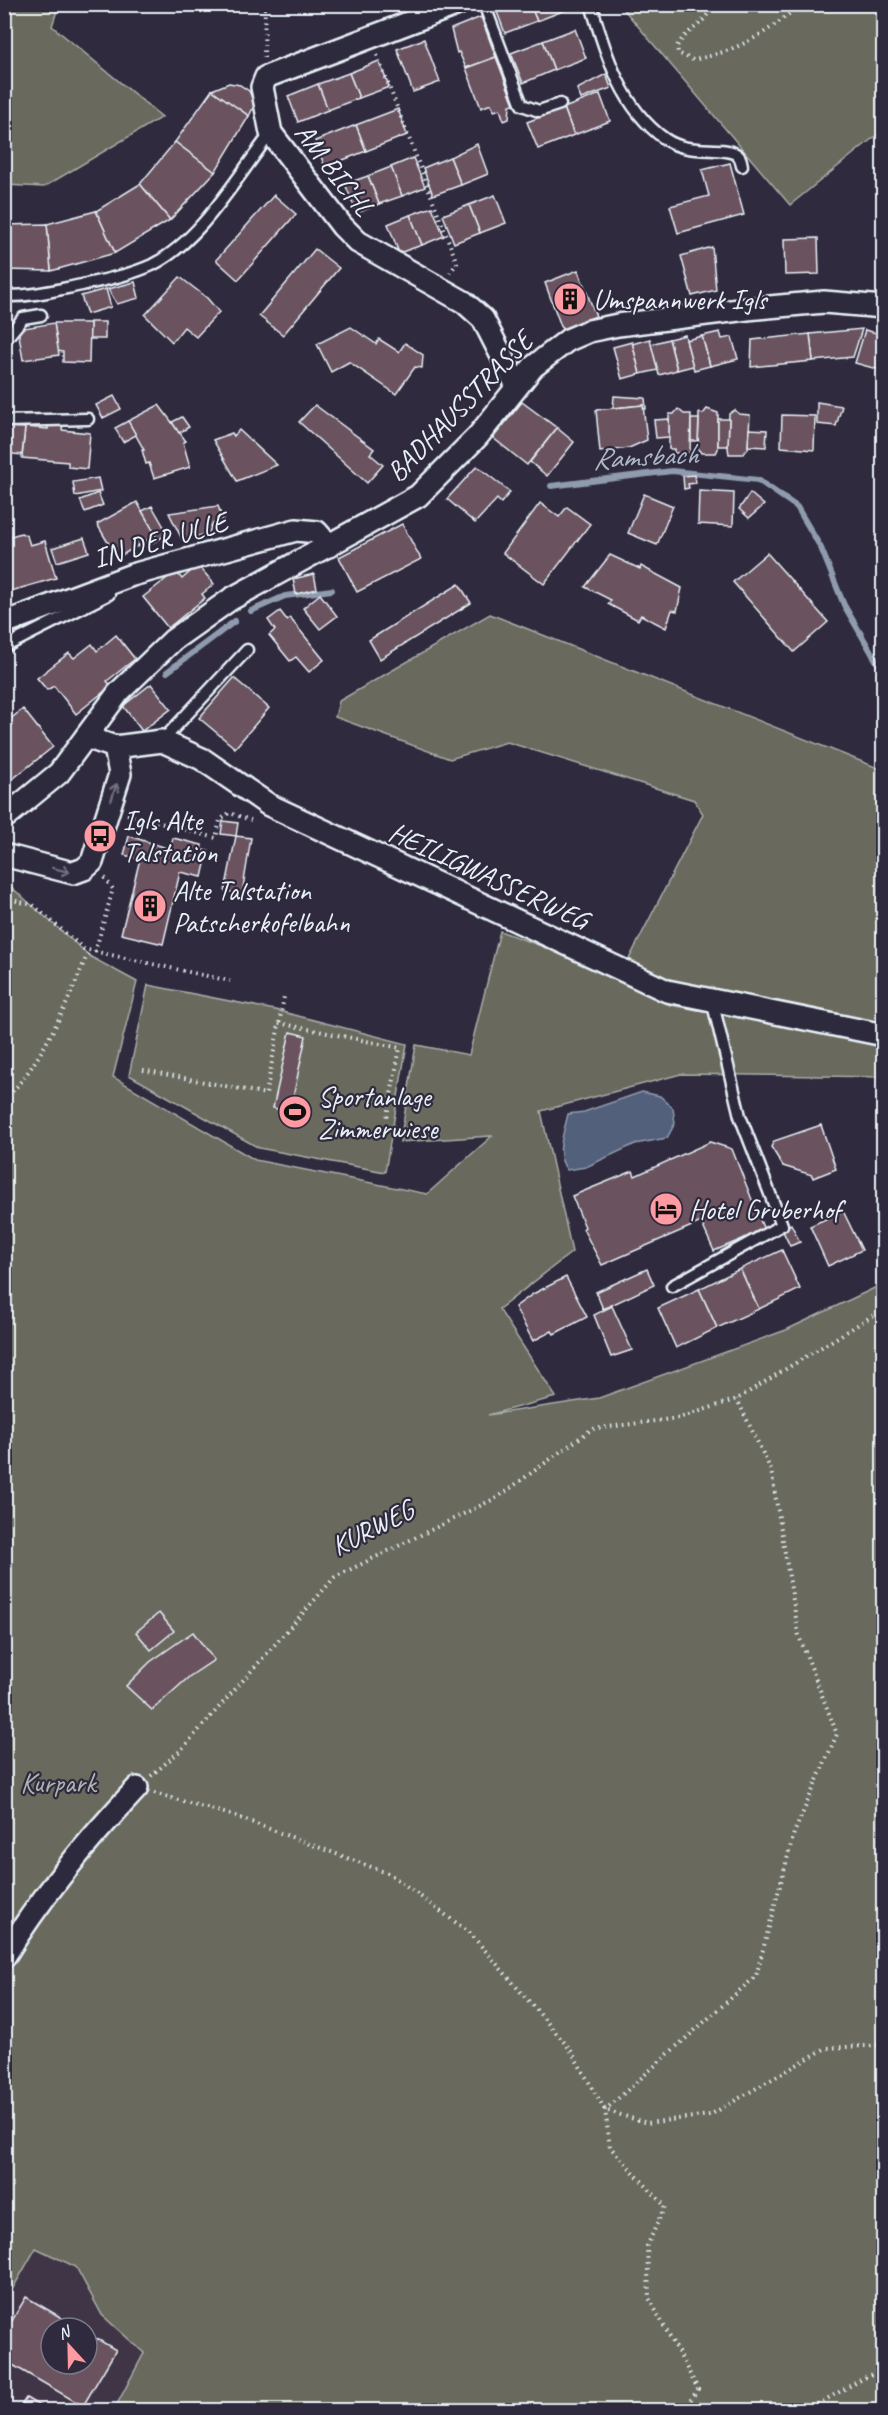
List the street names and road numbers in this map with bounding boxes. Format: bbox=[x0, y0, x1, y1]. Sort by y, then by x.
street label: AM BICHL bbox=[288, 116, 382, 223]
street label: BADHAUSSTRASSE bbox=[379, 321, 542, 489]
street label: IN DER ULLE bbox=[89, 503, 234, 575]
street label: HEILIGWASSERWEG bbox=[384, 814, 598, 939]
street label: KURWEG bbox=[325, 1490, 422, 1563]

